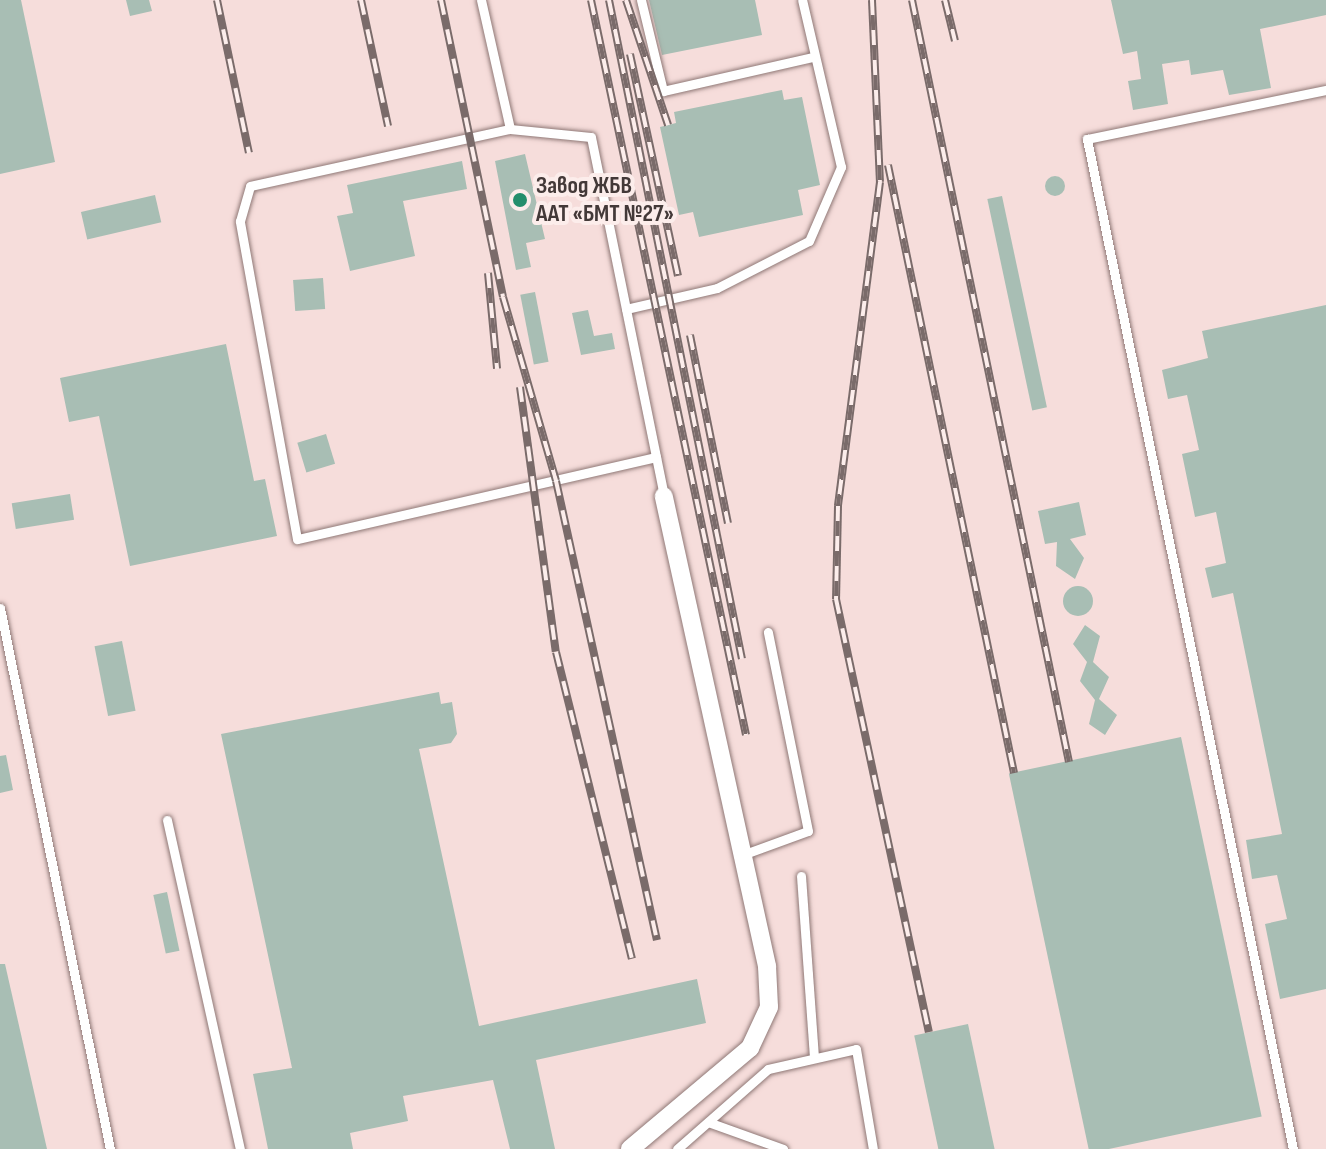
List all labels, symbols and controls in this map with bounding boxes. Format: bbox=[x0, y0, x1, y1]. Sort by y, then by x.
place label: Завод ЖБВ ААТ «БМТ №27» bbox=[536, 172, 674, 228]
marker: Завод ЖБВ ААТ «БМТ №27» bbox=[511, 191, 529, 209]

